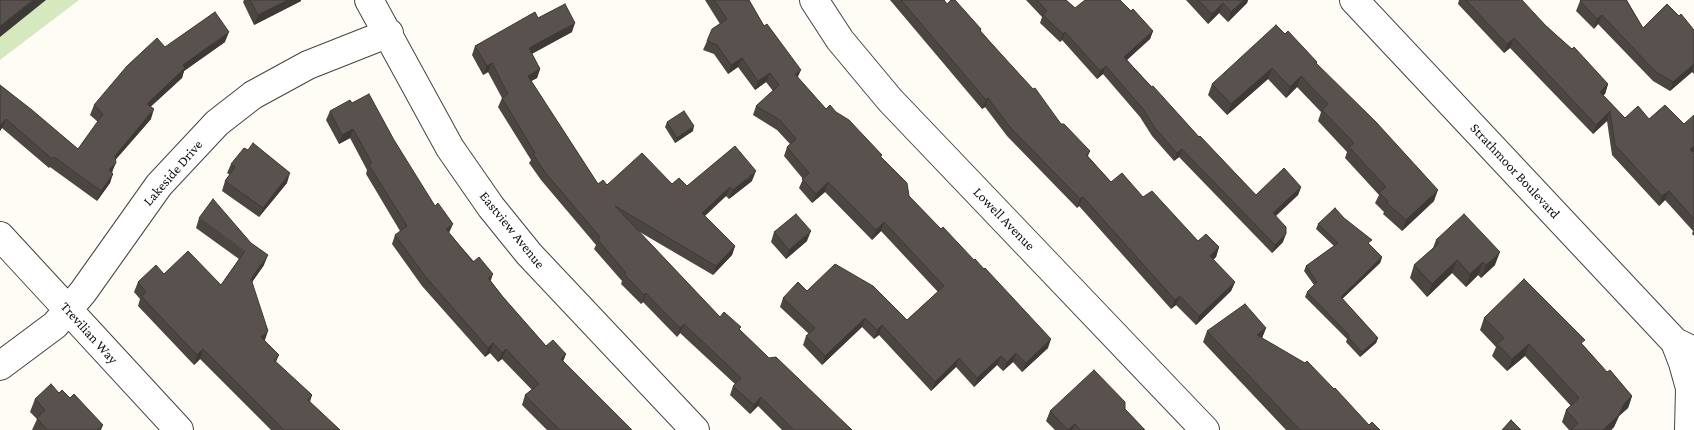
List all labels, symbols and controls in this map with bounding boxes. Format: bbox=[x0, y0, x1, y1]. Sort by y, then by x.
street label: Strathmoor Boulevard bbox=[1467, 120, 1563, 222]
street label: Lakeside Drive bbox=[140, 137, 206, 209]
street label: Lowell Avenue bbox=[970, 184, 1038, 254]
street label: Eastview Avenue bbox=[476, 188, 548, 272]
street label: Trevilian Way bbox=[57, 299, 121, 367]

